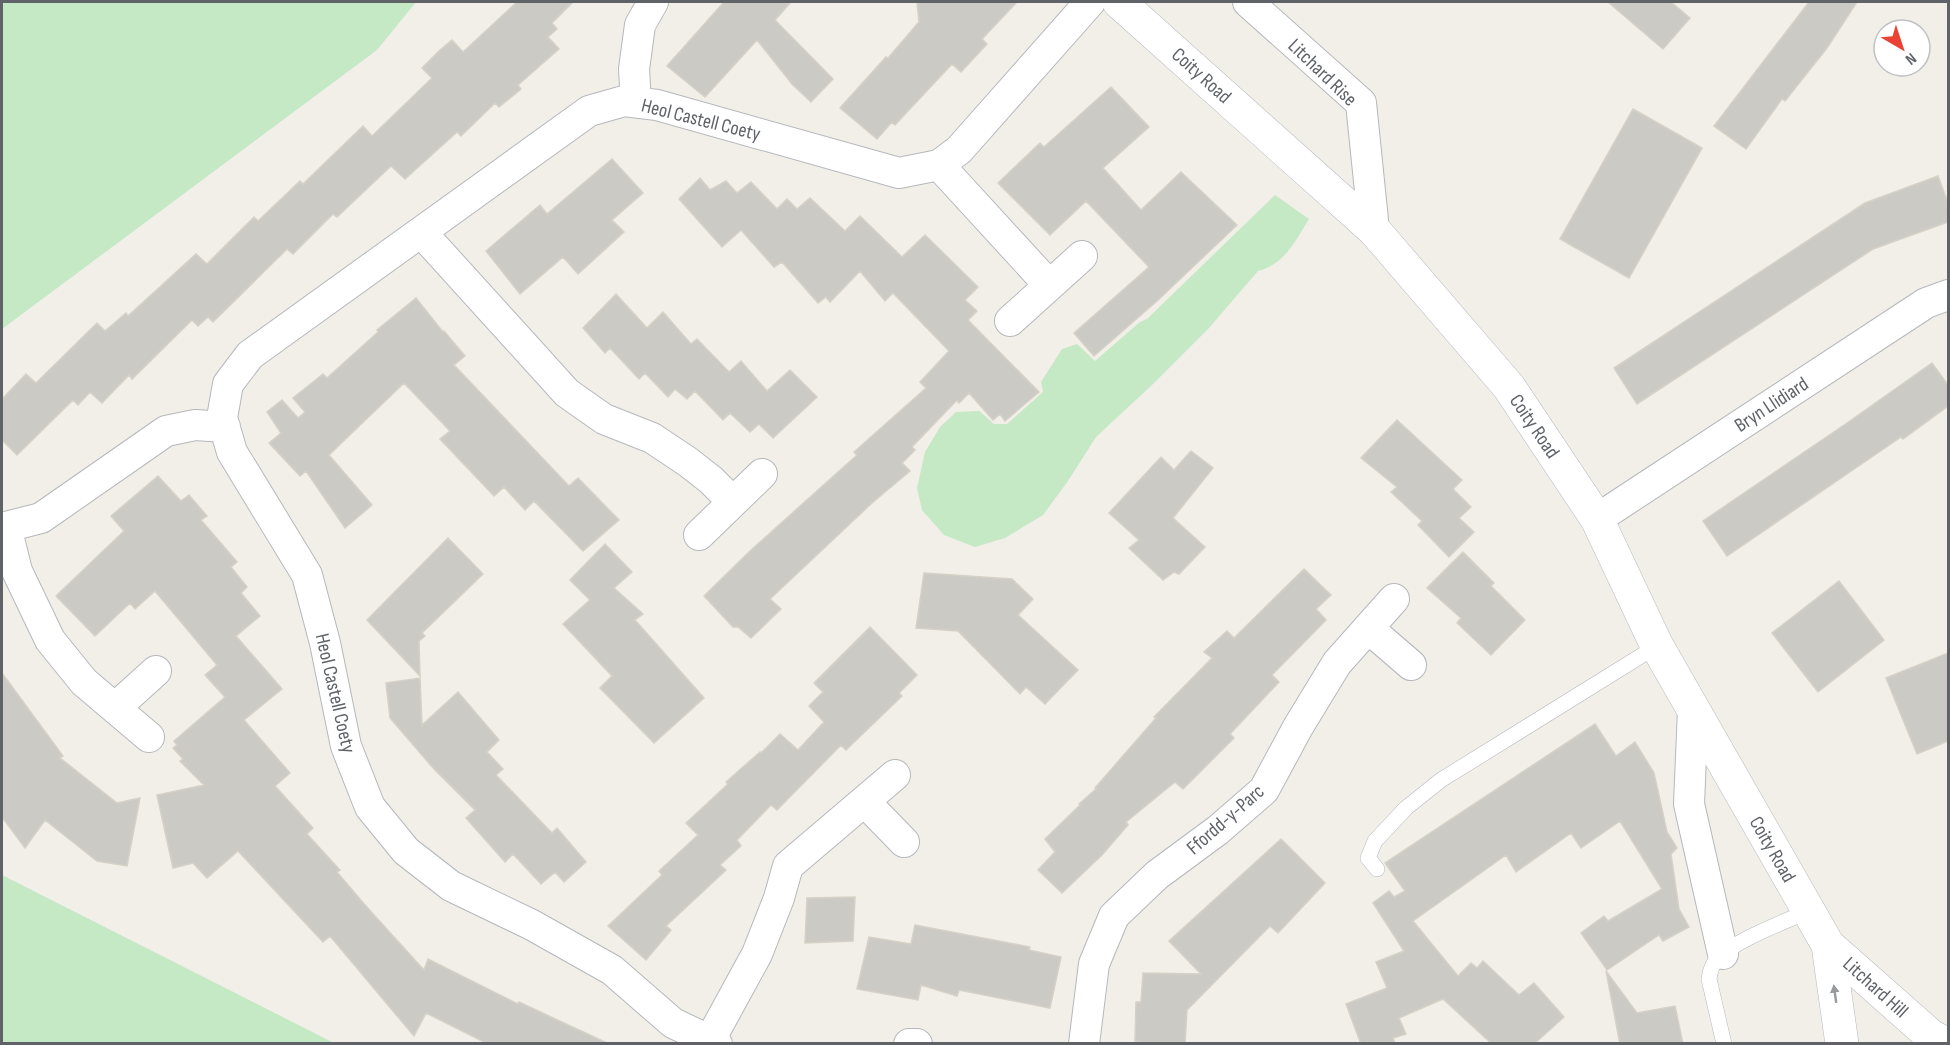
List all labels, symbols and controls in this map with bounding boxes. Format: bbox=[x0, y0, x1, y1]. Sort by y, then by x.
north arrow bbox=[1872, 18, 1932, 78]
street label: Litchard Rise bbox=[1283, 34, 1362, 111]
street label: Coity Road bbox=[1167, 43, 1236, 109]
text: N bbox=[1901, 48, 1920, 69]
street label: Heol Castell Coety bbox=[639, 94, 763, 146]
street label: Bryn Llidiard bbox=[1730, 372, 1813, 438]
street label: Coity Road bbox=[1504, 390, 1564, 463]
street label: Heol Castell Coety bbox=[310, 631, 360, 756]
street label: Ffordd-y-Parc bbox=[1182, 780, 1269, 860]
street label: Coity Road bbox=[1744, 812, 1801, 887]
street label: Litchard Hill bbox=[1838, 952, 1913, 1023]
one-way arrow bbox=[1831, 985, 1840, 1004]

